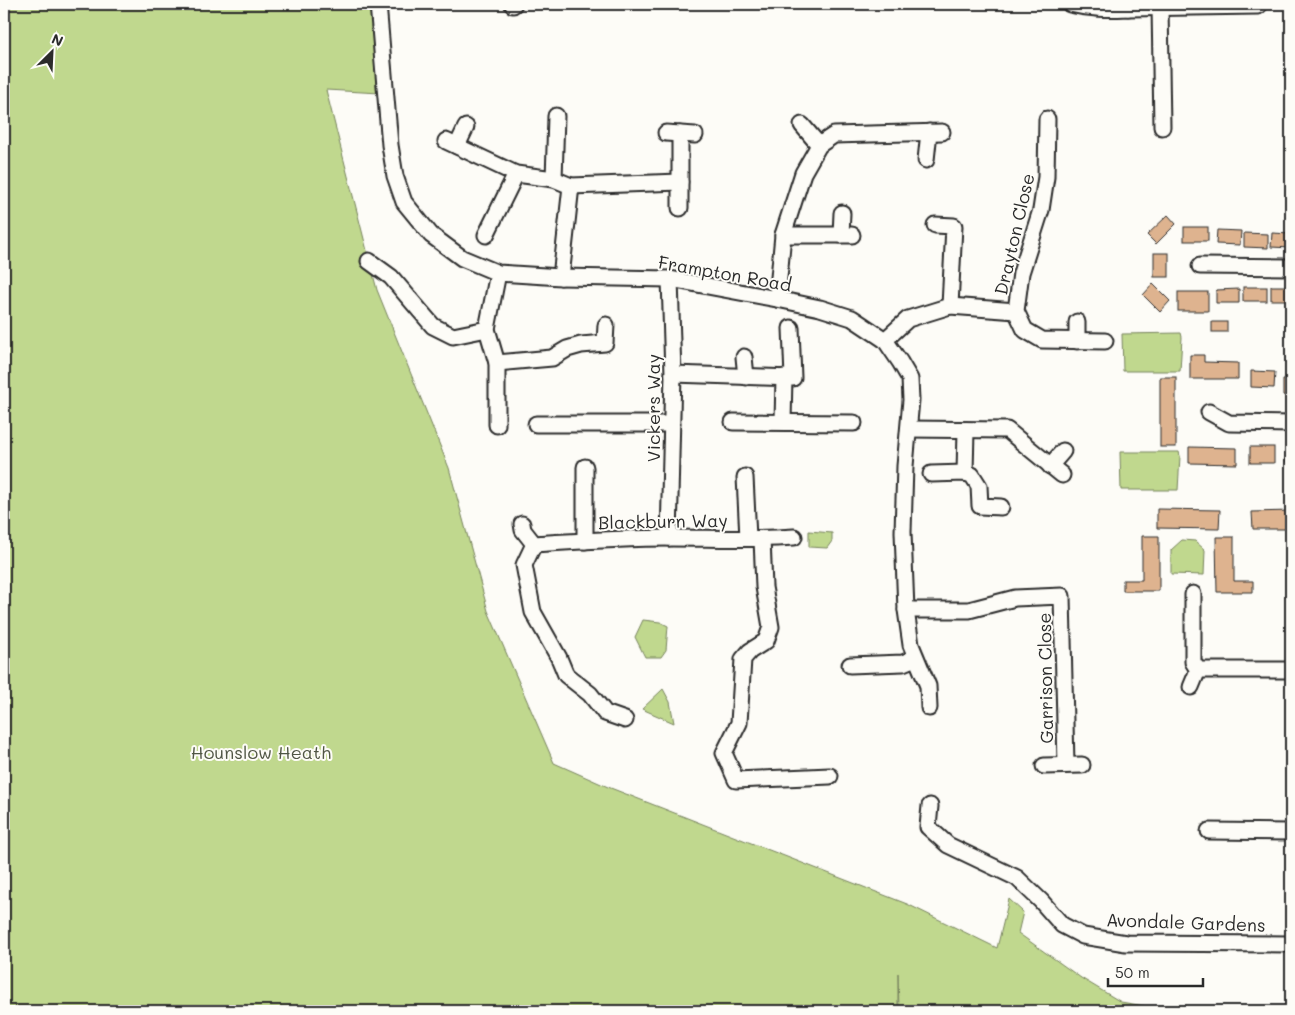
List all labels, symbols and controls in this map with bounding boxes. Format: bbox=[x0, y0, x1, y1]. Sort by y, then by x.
north arrow bbox=[28, 28, 78, 78]
text: N bbox=[49, 29, 66, 51]
street label: Drayton Close bbox=[988, 171, 1040, 297]
street label: Frampton Road bbox=[656, 249, 794, 297]
street label: Vickers Way bbox=[641, 354, 665, 462]
street label: Blackburn Way bbox=[598, 508, 728, 534]
street label: Garrison Close bbox=[1032, 612, 1058, 744]
park label: Hounslow Heath bbox=[191, 740, 331, 764]
street label: Avondale Gardens bbox=[1106, 907, 1266, 937]
scale bar bbox=[1108, 955, 1202, 987]
text: 50 m bbox=[1115, 962, 1150, 982]

